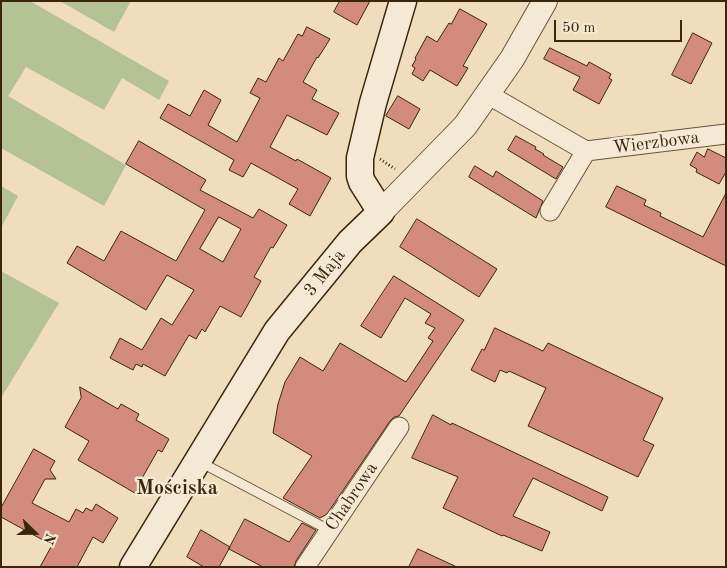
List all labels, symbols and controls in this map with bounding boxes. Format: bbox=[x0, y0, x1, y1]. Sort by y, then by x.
scale bar bbox=[557, 10, 684, 42]
text: 50 m bbox=[562, 21, 596, 36]
street label: Wierzbowa bbox=[612, 127, 700, 159]
street label: 3 Maja bbox=[300, 245, 350, 301]
street label: Chabrowa bbox=[321, 459, 383, 535]
district label: Mościska bbox=[136, 477, 218, 501]
north arrow bbox=[10, 508, 60, 558]
text: N bbox=[40, 531, 57, 546]

